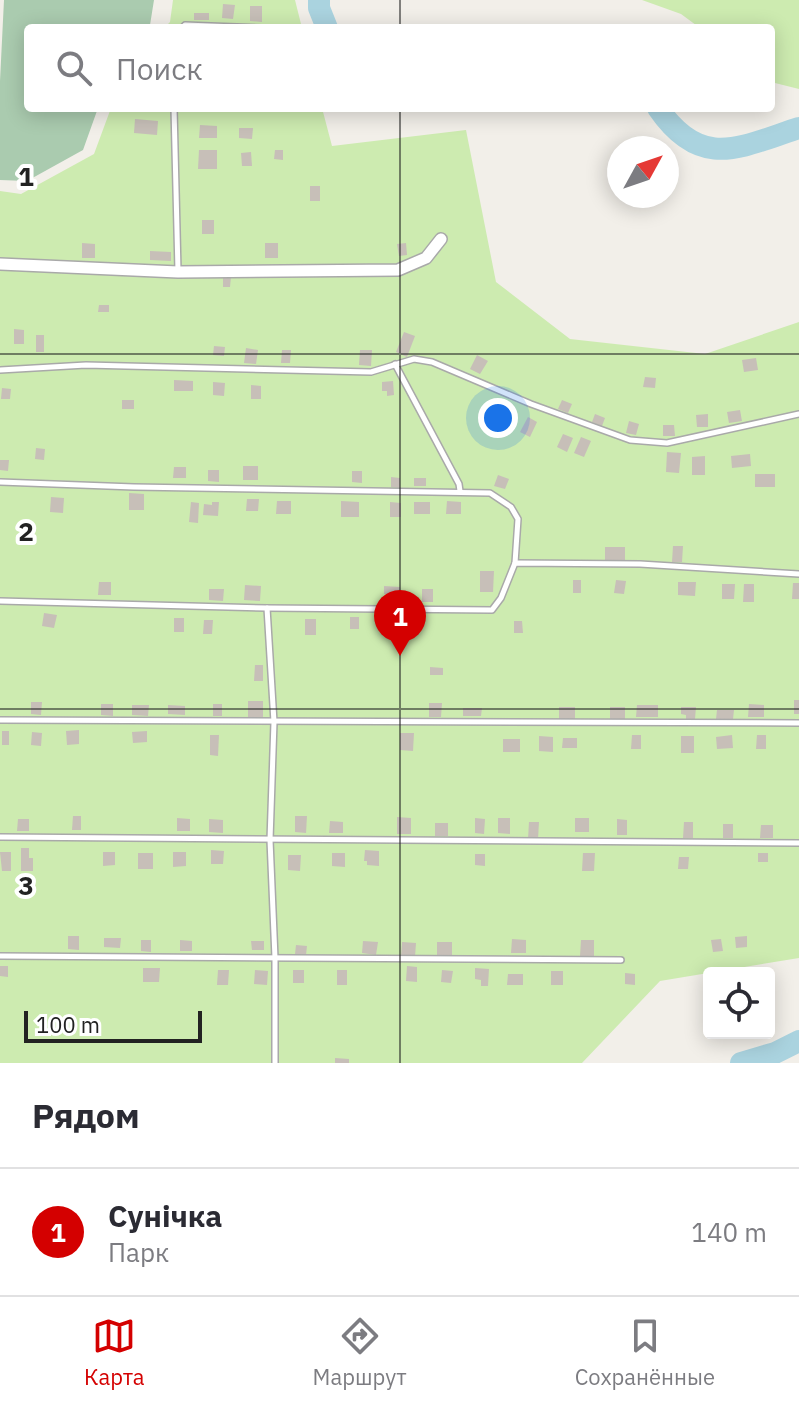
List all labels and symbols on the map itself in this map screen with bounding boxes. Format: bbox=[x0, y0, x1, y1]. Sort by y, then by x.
north arrow bbox=[607, 136, 679, 208]
text: 1 bbox=[18, 159, 34, 193]
your location bbox=[478, 398, 518, 438]
text: 2 bbox=[18, 514, 34, 548]
pin: 1 bbox=[374, 590, 426, 656]
text: 3 bbox=[18, 868, 34, 902]
scale bar bbox=[24, 1007, 202, 1043]

